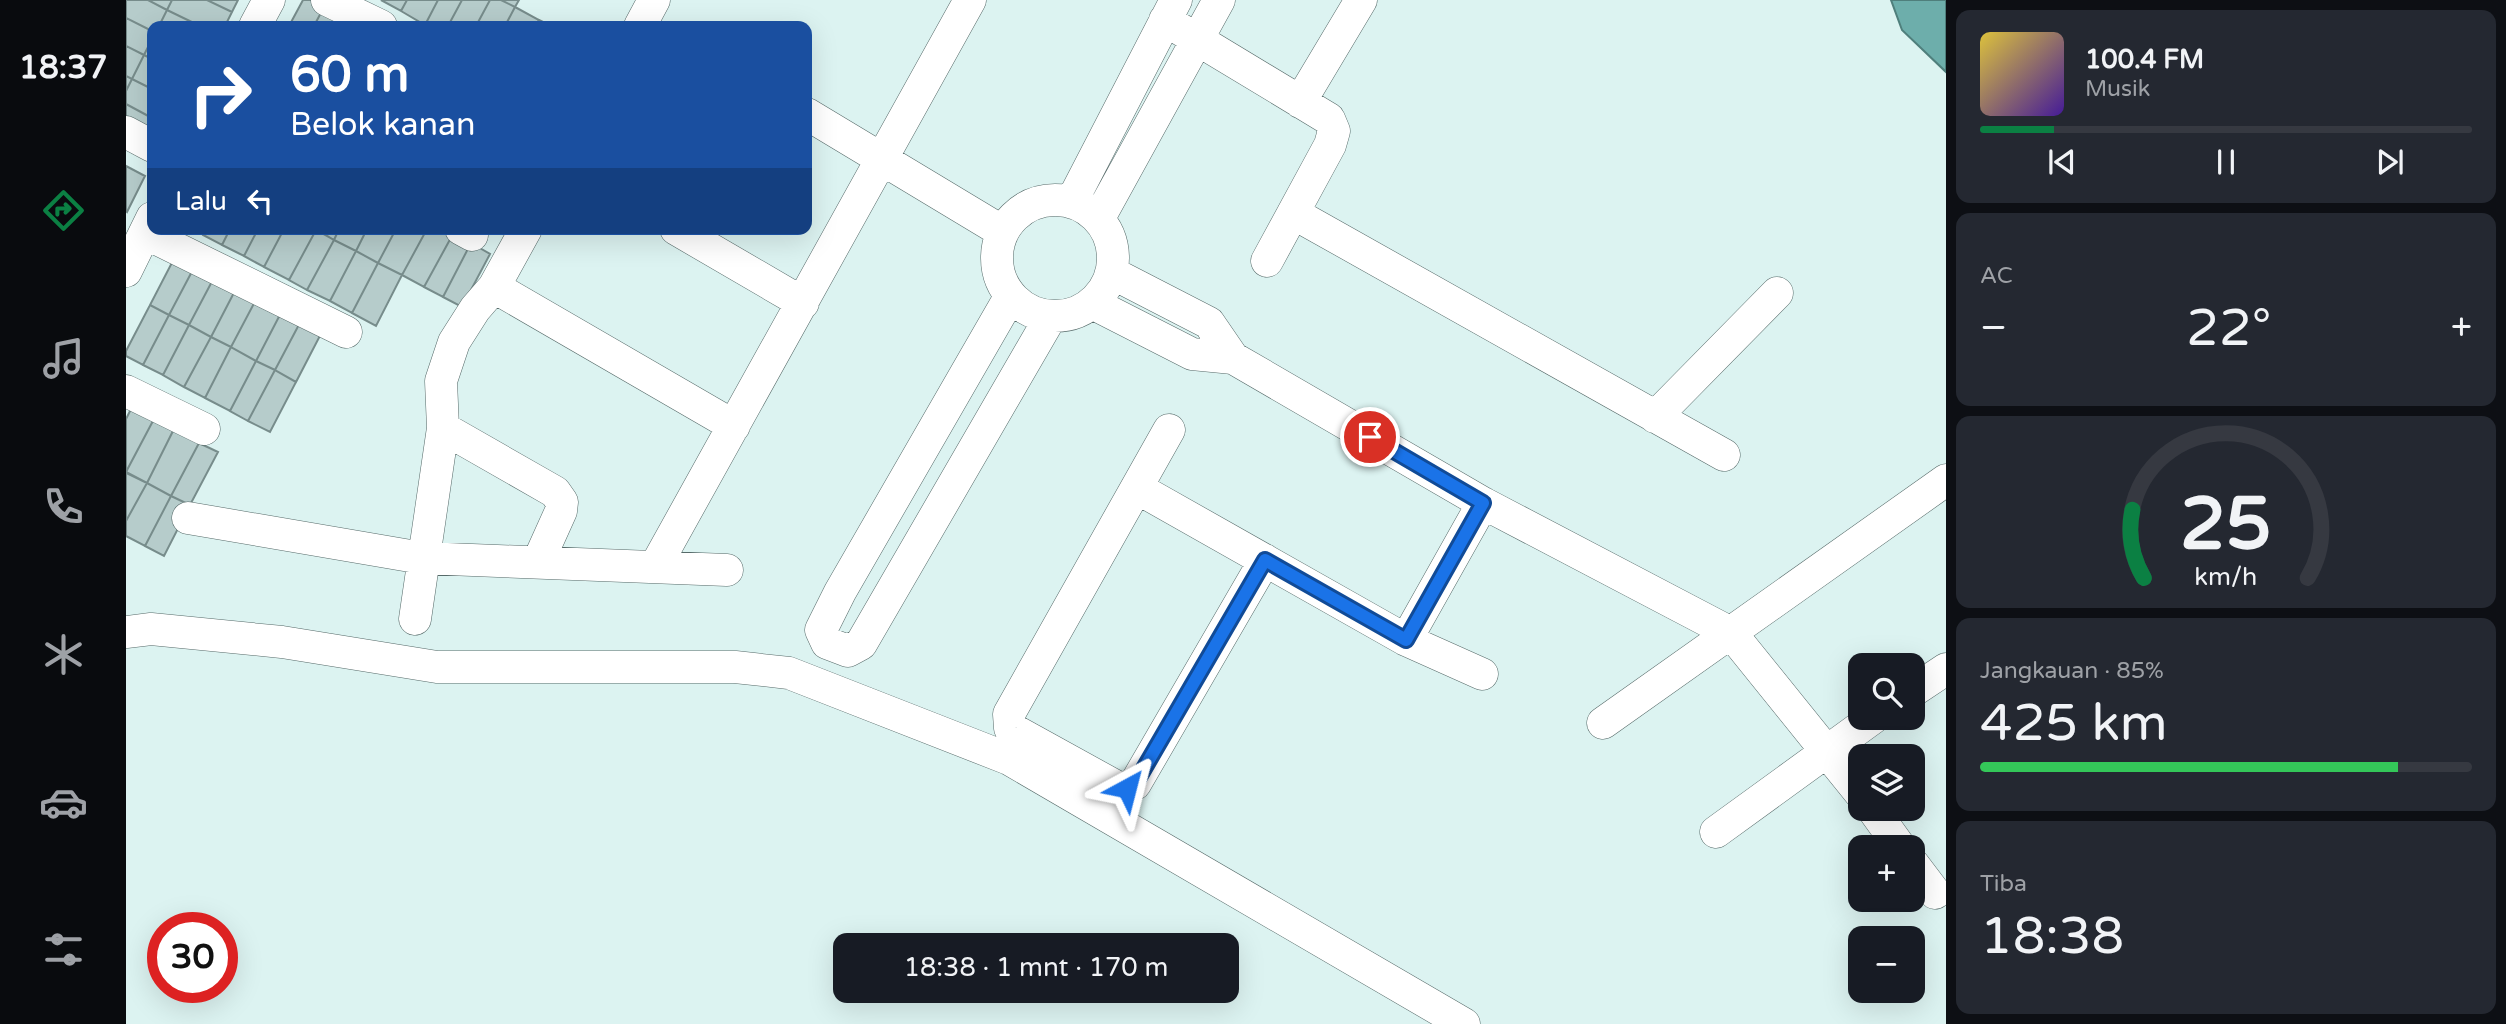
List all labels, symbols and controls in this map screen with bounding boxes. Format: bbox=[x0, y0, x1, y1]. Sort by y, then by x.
text: 100.4 FM bbox=[2085, 44, 2204, 75]
text: 60 m bbox=[290, 46, 409, 105]
text: 18:37 bbox=[19, 49, 107, 87]
icon: right bbox=[175, 49, 266, 140]
text: Musik bbox=[2085, 75, 2150, 103]
text: Belok kanan bbox=[290, 106, 475, 144]
icon: previous bbox=[2043, 143, 2081, 181]
icon: pause bbox=[2207, 143, 2245, 181]
icon: next bbox=[2371, 143, 2409, 181]
icon: left bbox=[241, 182, 279, 220]
icon: directions bbox=[39, 186, 88, 235]
text: Lalu bbox=[175, 186, 227, 217]
text: AC bbox=[1980, 262, 2013, 290]
text: 22° bbox=[2186, 297, 2271, 360]
text: − bbox=[1980, 305, 2007, 351]
text: + bbox=[2451, 305, 2472, 351]
icon: music bbox=[39, 334, 88, 383]
pin bbox=[1340, 407, 1400, 467]
icon: arrive bbox=[1351, 418, 1389, 456]
text: 25 bbox=[2180, 481, 2272, 569]
icon: phone bbox=[39, 482, 88, 531]
text: km/h bbox=[2195, 562, 2257, 592]
icon: climate bbox=[39, 630, 88, 679]
map controls bbox=[1848, 653, 1925, 1003]
button: search bbox=[1848, 653, 1925, 730]
text: Jangkauan · 85% bbox=[1980, 657, 2164, 685]
text: 425 km bbox=[1980, 692, 2168, 755]
button: layers bbox=[1848, 744, 1925, 821]
position arrow bbox=[1090, 751, 1164, 825]
icon: car bbox=[39, 778, 88, 827]
button: + bbox=[1848, 835, 1925, 912]
text: Tiba bbox=[1980, 870, 2027, 898]
text: 18:38 bbox=[1980, 905, 2124, 968]
speed limit sign: 30 bbox=[147, 912, 238, 1003]
icon: filters bbox=[39, 925, 88, 974]
button: − bbox=[1848, 926, 1925, 1003]
text: 18:38 · 1 mnt · 170 m bbox=[904, 952, 1168, 983]

